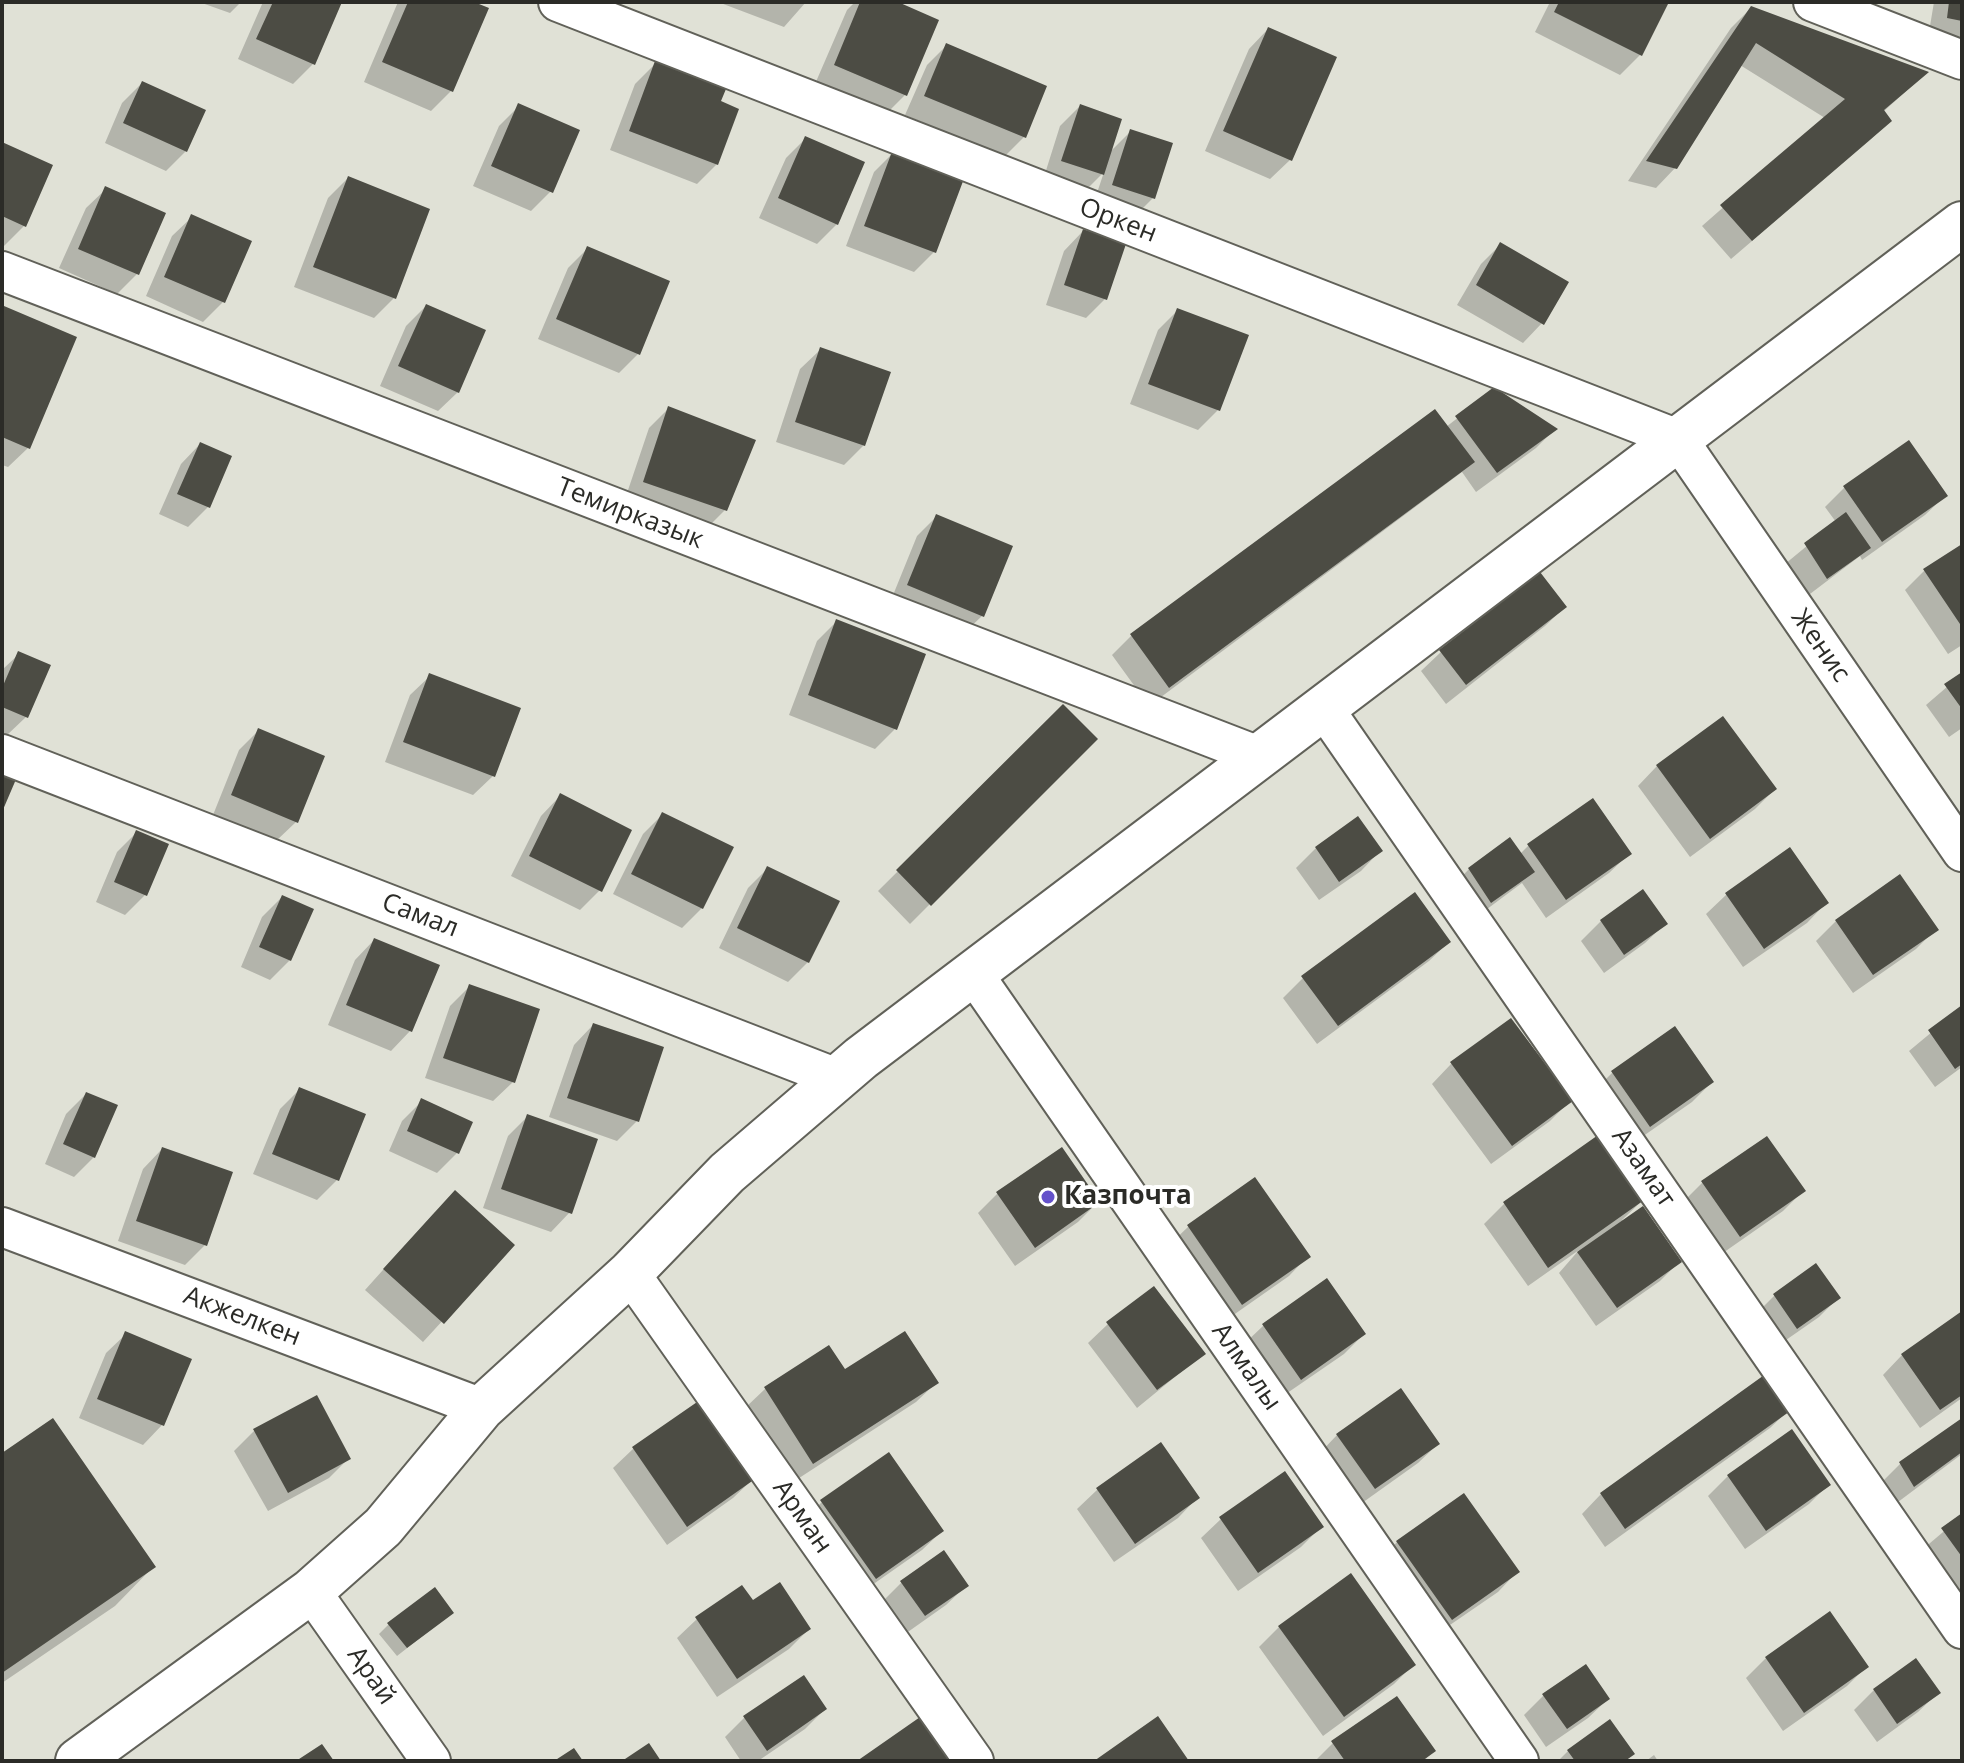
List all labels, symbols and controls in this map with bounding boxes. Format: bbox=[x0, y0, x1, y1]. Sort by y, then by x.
street label: Оркен bbox=[1075, 192, 1161, 250]
street label: Темирказык bbox=[552, 472, 708, 556]
street label: Женис bbox=[1784, 604, 1856, 688]
street label: Самал bbox=[377, 887, 463, 945]
street label: Азамат bbox=[1605, 1123, 1681, 1213]
place label: Казпочта bbox=[1064, 1181, 1192, 1213]
marker: Казпочта bbox=[1039, 1188, 1057, 1206]
street label: Акжелкен bbox=[179, 1280, 305, 1354]
street label: Алмалы bbox=[1205, 1317, 1287, 1417]
street label: Арман bbox=[766, 1474, 838, 1560]
street label: Арай bbox=[340, 1641, 402, 1711]

